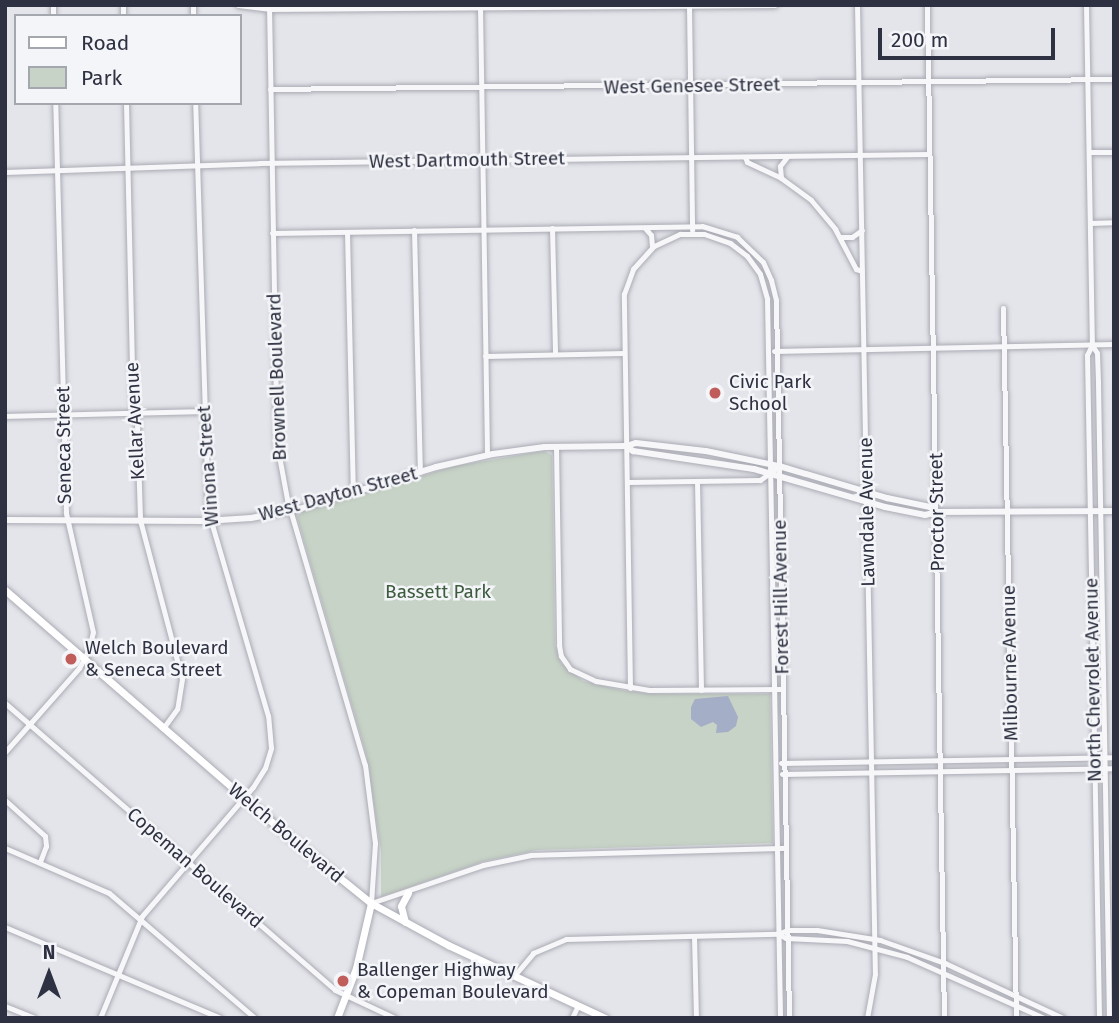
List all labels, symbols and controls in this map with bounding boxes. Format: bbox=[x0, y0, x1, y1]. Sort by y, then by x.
legend bbox=[14, 14, 242, 105]
scale bar bbox=[881, 14, 1058, 58]
text: 200 m bbox=[891, 27, 948, 53]
text: Road bbox=[81, 30, 129, 56]
text: Park bbox=[81, 65, 122, 91]
street label: West Genesee Street bbox=[604, 73, 780, 99]
street label: West Dartmouth Street bbox=[369, 147, 565, 173]
street label: Brownell Boulevard bbox=[263, 293, 291, 461]
street label: Kellar Avenue bbox=[121, 361, 149, 481]
place label: Civic Park School bbox=[729, 371, 811, 415]
marker: Civic Park School bbox=[707, 385, 723, 401]
street label: Seneca Street bbox=[52, 386, 76, 504]
street label: Winona Street bbox=[192, 405, 224, 527]
street label: Lawndale Avenue bbox=[854, 437, 880, 587]
street label: Proctor Street bbox=[925, 452, 949, 572]
street label: West Dayton Street bbox=[256, 462, 420, 526]
street label: Forest Hill Avenue bbox=[768, 519, 794, 675]
street label: North Chevrolet Avenue bbox=[1080, 578, 1106, 782]
park label: Bassett Park bbox=[385, 581, 491, 603]
street label: Milbourne Avenue bbox=[997, 585, 1023, 741]
place label: Welch Boulevard & Seneca Street bbox=[85, 637, 229, 681]
marker: Welch Boulevard & Seneca Street bbox=[63, 651, 79, 667]
street label: Welch Boulevard bbox=[224, 778, 348, 888]
street label: Copeman Boulevard bbox=[122, 803, 268, 933]
north arrow bbox=[14, 939, 84, 1009]
text: N bbox=[43, 941, 55, 964]
place label: Ballenger Highway & Copeman Boulevard bbox=[357, 959, 549, 1003]
marker: Ballenger Highway & Copeman Boulevard bbox=[335, 973, 351, 989]

